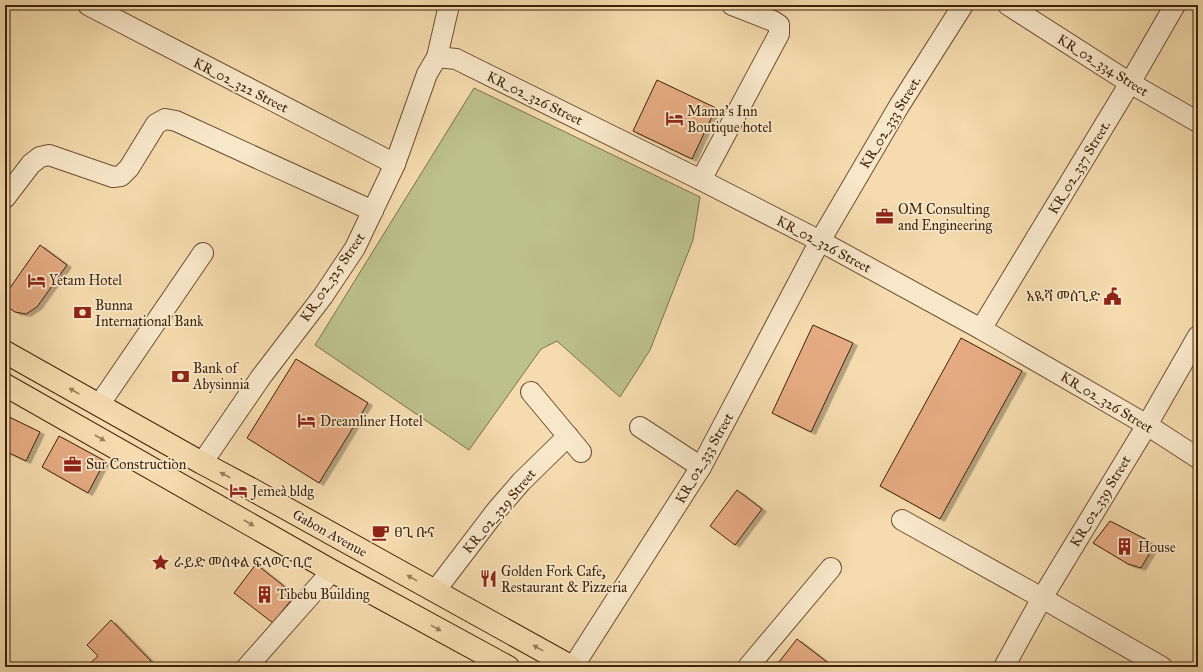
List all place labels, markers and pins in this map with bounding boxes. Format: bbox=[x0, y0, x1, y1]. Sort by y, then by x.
place label: Mama's Inn Boutique hotel bbox=[687, 103, 772, 137]
hotel icon: Mama's Inn Boutique hotel bbox=[664, 109, 684, 129]
place label: OM Consulting and Engineering bbox=[898, 201, 992, 234]
office icon: OM Consulting and Engineering bbox=[875, 207, 895, 227]
hotel icon: Yetam Hotel bbox=[26, 270, 46, 290]
place label: Yetam Hotel bbox=[49, 272, 122, 289]
public building icon: አዪሻ መስጊድ bbox=[1103, 286, 1123, 306]
place label: አዪሻ መስጊድ bbox=[1026, 288, 1100, 305]
place label: Bunna International Bank bbox=[95, 297, 204, 330]
bank icon: Bunna International Bank bbox=[72, 303, 92, 323]
place label: Bank of Abysinnia bbox=[192, 360, 250, 393]
bank icon: Bank of Abysinnia bbox=[170, 366, 190, 386]
hotel icon: Dreamliner Hotel bbox=[297, 411, 317, 431]
place label: Dreamliner Hotel bbox=[320, 413, 423, 430]
office icon: Sur Construction bbox=[63, 454, 83, 474]
place label: Sur Construction bbox=[86, 456, 187, 473]
hotel icon: Jemeà bldg bbox=[229, 481, 249, 501]
place label: Jemeà bldg bbox=[250, 483, 314, 501]
cafe icon: ፀጊ ቡና bbox=[371, 522, 391, 542]
place label: ፀጊ ቡና bbox=[394, 524, 434, 541]
building icon: House bbox=[1115, 537, 1135, 557]
place label: House bbox=[1138, 539, 1176, 556]
place icon: ራይድ መስቀል ፍላወር ቢሮ bbox=[151, 552, 171, 572]
place label: ራይድ መስቀል ፍላወር ቢሮ bbox=[174, 554, 312, 571]
place label: Golden Fork Cafe, Restaurant & Pizzeria bbox=[501, 563, 627, 596]
restaurant icon: Golden Fork Cafe, Restaurant & Pizzeria bbox=[478, 569, 498, 589]
building icon: Tibebu Building bbox=[254, 584, 274, 604]
place label: Tibebu Building bbox=[277, 586, 370, 603]

